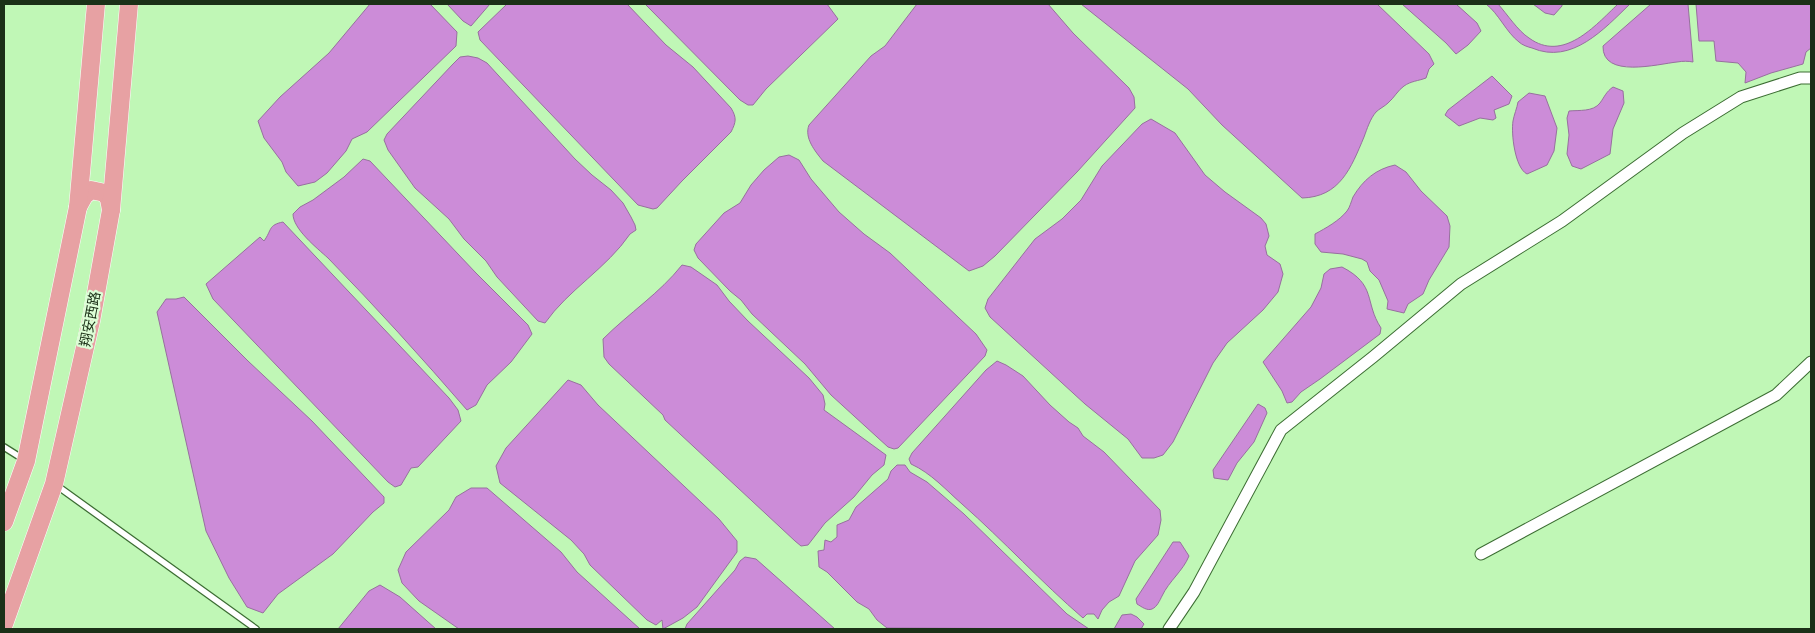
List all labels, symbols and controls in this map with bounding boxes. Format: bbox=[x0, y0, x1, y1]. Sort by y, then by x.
street label: 翔安西路 bbox=[77, 290, 103, 348]

